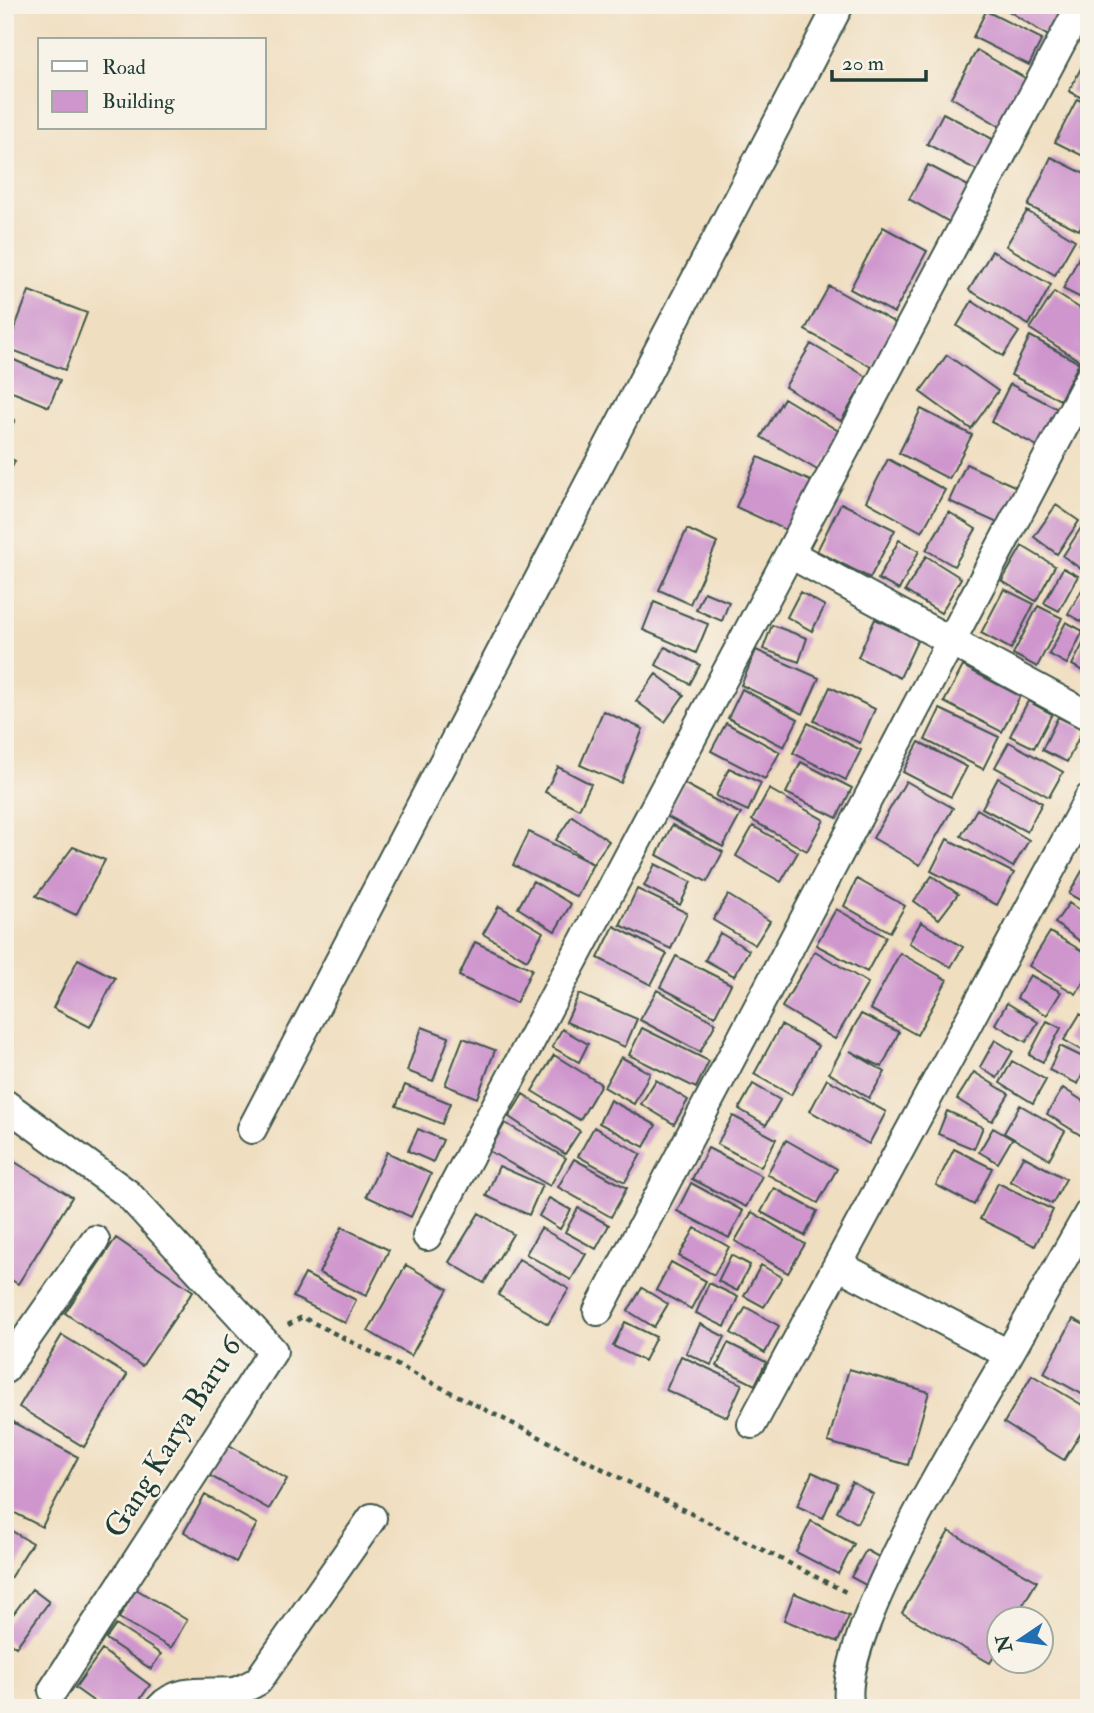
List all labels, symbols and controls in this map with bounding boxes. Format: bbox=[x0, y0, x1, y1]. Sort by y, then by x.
legend bbox=[38, 38, 266, 130]
scale bar bbox=[832, 38, 926, 82]
text: 20 m bbox=[842, 50, 884, 77]
text: Road bbox=[102, 54, 147, 81]
text: Building bbox=[102, 88, 175, 115]
street label: Gang Karya Baru 6 bbox=[96, 1328, 251, 1545]
north arrow bbox=[986, 1604, 1056, 1674]
text: N bbox=[991, 1632, 1018, 1656]

